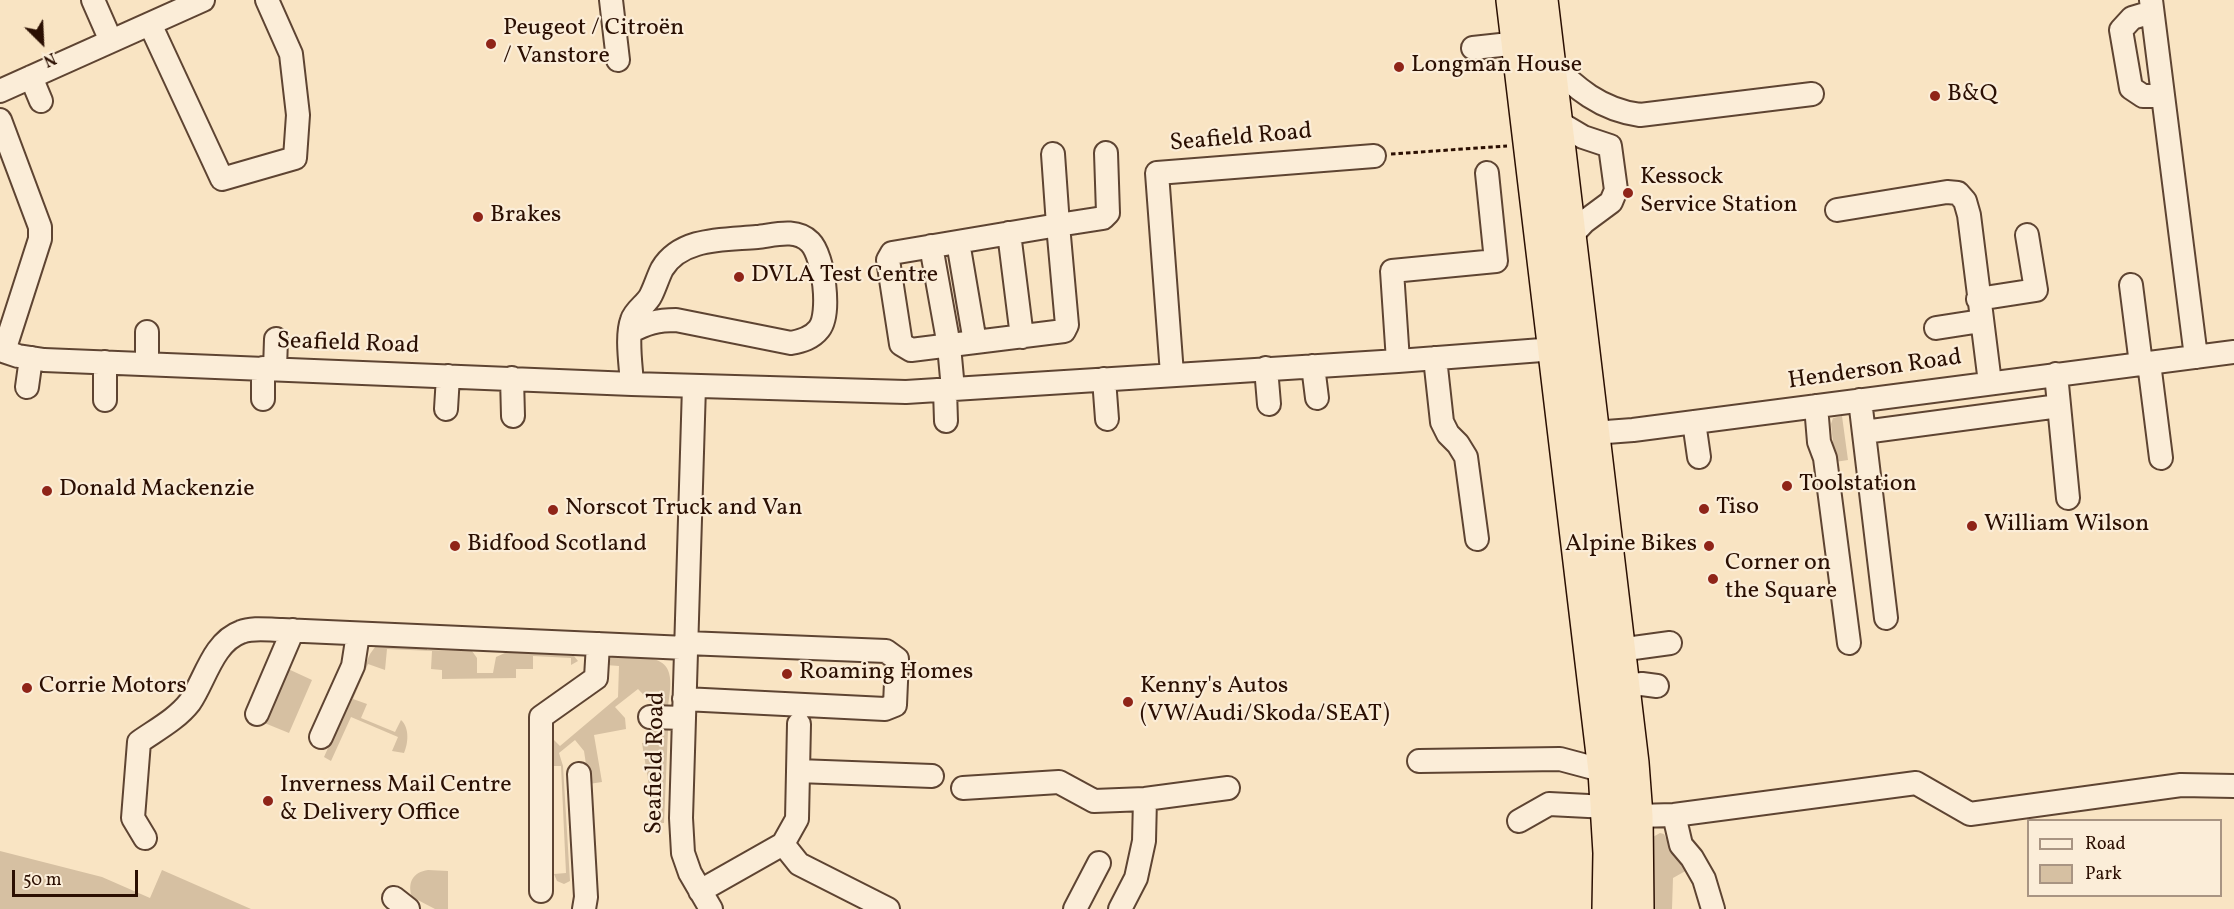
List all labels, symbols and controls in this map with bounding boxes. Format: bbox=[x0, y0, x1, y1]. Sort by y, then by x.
north arrow bbox=[12, 12, 72, 72]
place label: Peugeot / Citroën / Vanstore bbox=[503, 16, 684, 72]
marker: Peugeot / Citroën / Vanstore bbox=[484, 37, 498, 51]
text: N bbox=[40, 46, 59, 71]
place label: Longman House bbox=[1411, 53, 1582, 81]
marker: Longman House bbox=[1392, 60, 1406, 74]
place label: B&Q bbox=[1947, 82, 1997, 110]
marker: B&Q bbox=[1928, 89, 1942, 103]
street label: Seafield Road bbox=[1169, 118, 1313, 160]
place label: Kessock Service Station bbox=[1640, 165, 1797, 221]
marker: Kessock Service Station bbox=[1621, 186, 1635, 200]
place label: Brakes bbox=[490, 203, 561, 231]
marker: Brakes bbox=[471, 210, 485, 224]
place label: DVLA Test Centre bbox=[751, 263, 938, 291]
marker: DVLA Test Centre bbox=[732, 270, 746, 284]
street label: Seafield Road bbox=[276, 328, 420, 362]
street label: Henderson Road bbox=[1786, 345, 1964, 397]
place label: Toolstation bbox=[1799, 472, 1917, 500]
place label: Donald Mackenzie bbox=[59, 477, 255, 505]
marker: Toolstation bbox=[1780, 479, 1794, 493]
marker: Donald Mackenzie bbox=[40, 484, 54, 498]
place label: Tiso bbox=[1716, 495, 1759, 523]
place label: Norscot Truck and Van bbox=[565, 496, 803, 524]
marker: Tiso bbox=[1697, 502, 1711, 516]
marker: Norscot Truck and Van bbox=[546, 503, 560, 517]
place label: William Wilson bbox=[1984, 512, 2149, 540]
marker: William Wilson bbox=[1965, 519, 1979, 533]
place label: Bidfood Scotland bbox=[467, 532, 647, 560]
place label: Alpine Bikes bbox=[1565, 532, 1697, 560]
marker: Bidfood Scotland bbox=[448, 539, 462, 553]
marker: Alpine Bikes bbox=[1702, 539, 1716, 553]
place label: Corner on the Square bbox=[1725, 551, 1837, 607]
marker: Corner on the Square bbox=[1706, 572, 1720, 586]
place label: Roaming Homes bbox=[799, 660, 973, 688]
marker: Roaming Homes bbox=[780, 667, 794, 681]
place label: Corrie Motors bbox=[39, 674, 187, 702]
place label: Kenny's Autos (VW/Audi/Skoda/SEAT) bbox=[1140, 674, 1390, 730]
marker: Corrie Motors bbox=[20, 681, 34, 695]
street label: Seafield Road bbox=[641, 691, 673, 835]
marker: Kenny's Autos (VW/Audi/Skoda/SEAT) bbox=[1121, 695, 1135, 709]
place label: Inverness Mail Centre & Delivery Office bbox=[280, 773, 512, 829]
marker: Inverness Mail Centre & Delivery Office bbox=[261, 794, 275, 808]
legend bbox=[2027, 819, 2222, 897]
text: Road bbox=[2085, 832, 2126, 857]
scale bar bbox=[15, 858, 141, 896]
text: Park bbox=[2085, 862, 2122, 887]
text: 50 m bbox=[23, 868, 62, 893]

